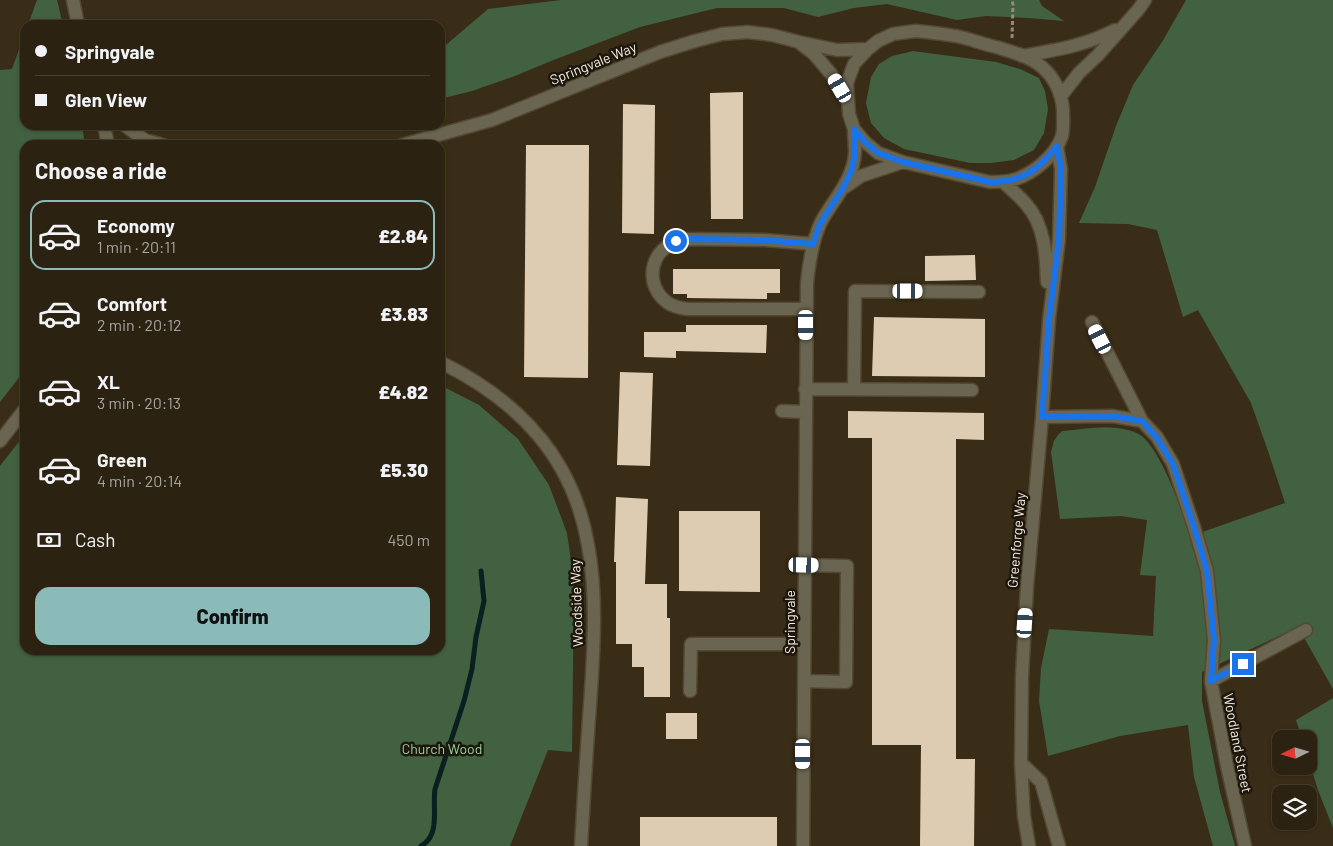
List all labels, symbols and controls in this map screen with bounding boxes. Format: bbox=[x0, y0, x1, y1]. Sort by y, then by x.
street label: Springvale Way bbox=[547, 38, 639, 88]
text: Springvale bbox=[65, 40, 155, 63]
car bbox=[826, 71, 853, 105]
text: Glen View bbox=[65, 88, 147, 111]
text: Choose a ride bbox=[35, 157, 167, 183]
icon: car bbox=[37, 213, 82, 258]
text: Economy bbox=[97, 214, 175, 237]
text: £2.84 bbox=[378, 224, 428, 247]
route start bbox=[665, 230, 687, 252]
text: 1 min · 20:11 bbox=[97, 237, 176, 256]
car bbox=[893, 284, 923, 299]
icon: car bbox=[37, 291, 82, 336]
text: Comfort bbox=[97, 292, 167, 315]
text: £3.83 bbox=[380, 302, 428, 325]
car bbox=[798, 310, 813, 340]
text: 2 min · 20:12 bbox=[97, 315, 182, 334]
car bbox=[1086, 322, 1113, 356]
icon: car bbox=[37, 369, 82, 414]
text: XL bbox=[97, 370, 120, 393]
text: £4.82 bbox=[378, 380, 428, 403]
text: 3 min · 20:13 bbox=[97, 393, 181, 412]
icon: car bbox=[37, 447, 82, 492]
text: Green bbox=[97, 448, 147, 471]
text: £5.30 bbox=[380, 458, 428, 481]
text: 4 min · 20:14 bbox=[97, 471, 182, 490]
street label: Greenforge Way bbox=[1003, 491, 1029, 588]
icon: cash bbox=[35, 526, 63, 554]
text: Cash bbox=[75, 528, 116, 551]
text: 450 m bbox=[387, 530, 430, 549]
car bbox=[788, 557, 819, 573]
street label: Woodside Way bbox=[566, 558, 586, 647]
button: Confirm bbox=[35, 587, 430, 645]
street label: Springvale bbox=[781, 590, 798, 654]
car bbox=[1016, 608, 1033, 638]
route end bbox=[1232, 653, 1254, 675]
street label: Woodland Street bbox=[1220, 692, 1256, 794]
north arrow bbox=[1272, 730, 1318, 775]
map controls bbox=[1272, 730, 1317, 830]
car bbox=[795, 739, 810, 769]
park label: Church Wood bbox=[402, 740, 482, 757]
button: layers bbox=[1272, 785, 1317, 830]

